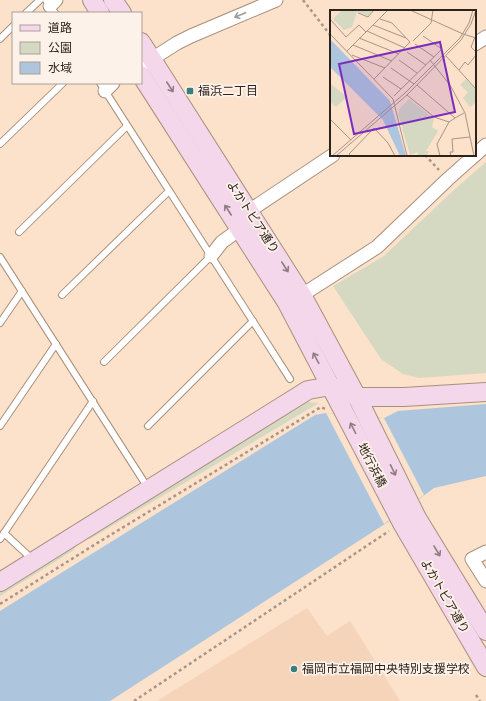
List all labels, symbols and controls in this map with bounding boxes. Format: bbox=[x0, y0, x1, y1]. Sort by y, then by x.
inset map bbox=[330, 10, 476, 156]
legend bbox=[12, 12, 142, 84]
one-way arrow bbox=[235, 12, 247, 20]
text: 道路 bbox=[48, 21, 72, 35]
text: 公園 bbox=[48, 41, 72, 55]
text: 水域 bbox=[48, 61, 72, 75]
one-way arrow bbox=[166, 81, 174, 93]
place label: 福浜二丁目 bbox=[198, 84, 258, 98]
marker: 福浜二丁目 bbox=[185, 86, 195, 96]
street label: よかトピア通り bbox=[224, 178, 282, 256]
one-way arrow bbox=[224, 205, 232, 216]
one-way arrow bbox=[281, 261, 289, 272]
one-way arrow bbox=[312, 352, 319, 364]
one-way arrow bbox=[349, 422, 356, 434]
street label: 地行浜橋 bbox=[355, 440, 389, 490]
one-way arrow bbox=[390, 463, 397, 475]
one-way arrow bbox=[433, 545, 441, 556]
street label: よかトピア通り bbox=[418, 556, 472, 636]
place label: 福岡市立福岡中央特別支援学校 bbox=[302, 662, 470, 676]
marker: 福岡市立福岡中央特別支援学校 bbox=[289, 664, 299, 674]

